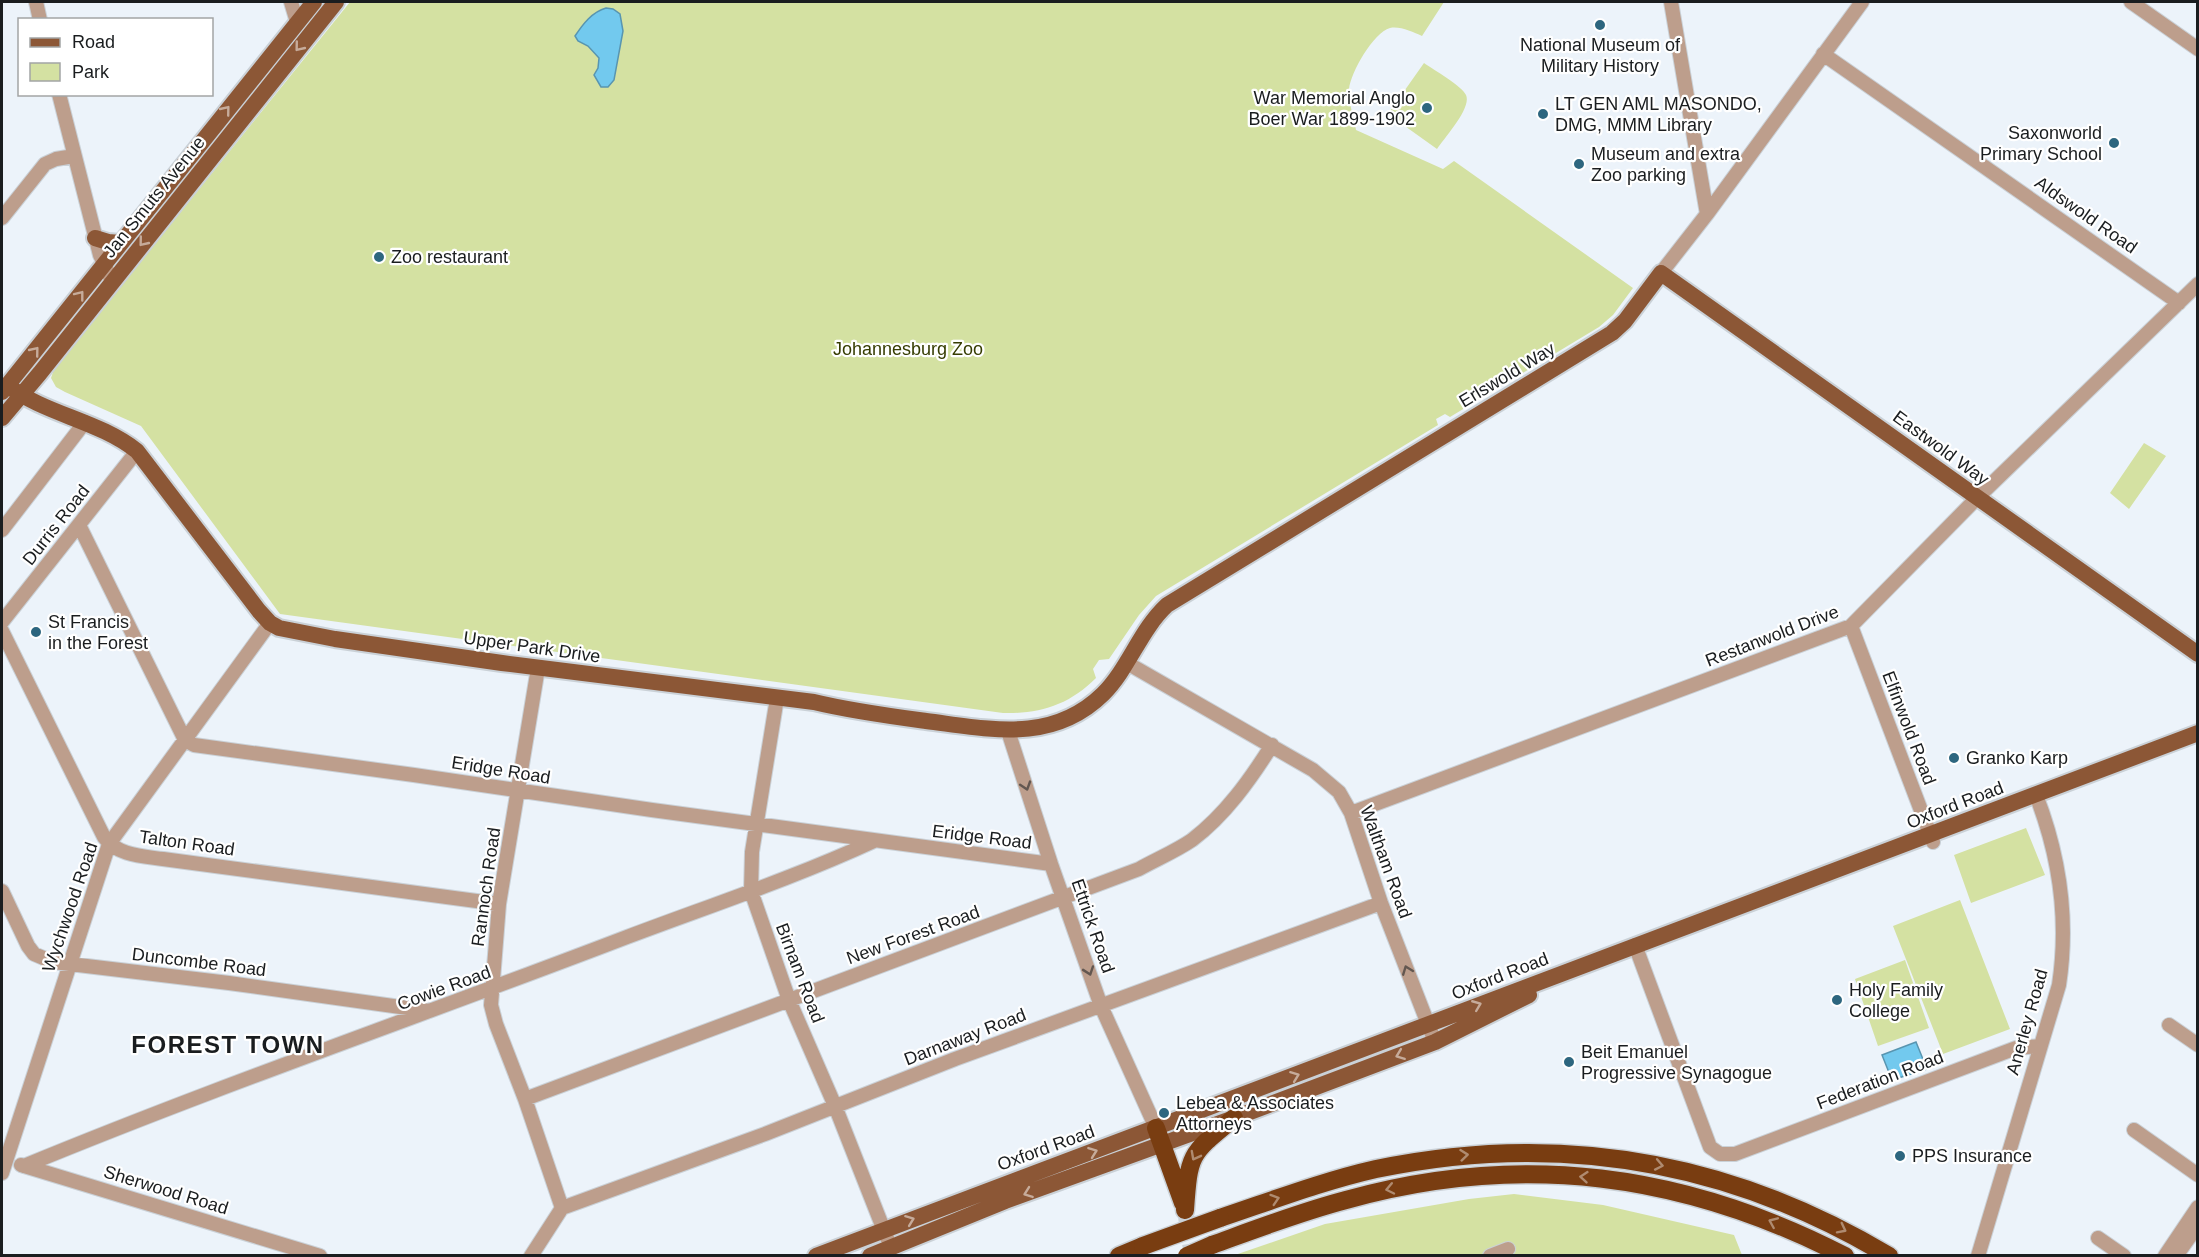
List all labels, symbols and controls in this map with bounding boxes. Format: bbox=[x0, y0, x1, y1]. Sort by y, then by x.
legend bbox=[18, 18, 213, 96]
marker: National Museum of Military History bbox=[1593, 18, 1607, 32]
text: Road bbox=[72, 32, 115, 52]
place label: National Museum of Military History bbox=[1520, 35, 1681, 76]
one-way arrow bbox=[295, 40, 306, 51]
text: Park bbox=[72, 62, 110, 82]
place label: War Memorial Anglo Boer War 1899-1902 bbox=[1249, 88, 1415, 129]
place label: LT GEN AML MASONDO, DMG, MMM Library bbox=[1555, 94, 1762, 135]
marker: War Memorial Anglo Boer War 1899-1902 bbox=[1420, 101, 1434, 115]
one-way arrow bbox=[219, 106, 230, 117]
marker: LT GEN AML MASONDO, DMG, MMM Library bbox=[1536, 107, 1550, 121]
place label: Saxonworld Primary School bbox=[1980, 123, 2102, 164]
street label: Jan Smuts Avenue bbox=[99, 133, 209, 261]
marker: Saxonworld Primary School bbox=[2107, 136, 2121, 150]
place label: Museum and extra Zoo parking bbox=[1591, 144, 1741, 185]
marker: Museum and extra Zoo parking bbox=[1572, 157, 1586, 171]
street label: Aldswold Road bbox=[2031, 172, 2141, 258]
one-way arrow bbox=[139, 236, 150, 247]
place label: Zoo restaurant bbox=[391, 247, 508, 267]
marker: Zoo restaurant bbox=[372, 250, 386, 264]
one-way arrow bbox=[73, 291, 84, 302]
park label: Johannesburg Zoo bbox=[833, 339, 983, 359]
street label: Erlswold Way bbox=[1455, 339, 1559, 411]
one-way arrow bbox=[28, 347, 39, 358]
street label: Eastwold Way bbox=[1889, 407, 1993, 489]
street label: Durris Road bbox=[19, 481, 93, 569]
street label: Restanwold Drive bbox=[1703, 601, 1841, 671]
place label: St Francis in the Forest bbox=[48, 612, 148, 653]
marker: St Francis in the Forest bbox=[29, 625, 43, 639]
street label: Upper Park Drive bbox=[462, 627, 602, 667]
street label: Elfinwold Road bbox=[1878, 668, 1940, 788]
place label: Granko Karp bbox=[1966, 748, 2068, 768]
marker: Granko Karp bbox=[1947, 751, 1961, 765]
street label: Eridge Road bbox=[450, 752, 552, 788]
street label: Oxford Road bbox=[1904, 777, 2006, 833]
one-way arrow bbox=[1019, 780, 1031, 791]
street label: Waltham Road bbox=[1356, 803, 1416, 921]
street label: Eridge Road bbox=[931, 821, 1033, 853]
street label: Talton Road bbox=[138, 826, 236, 860]
street label: Rannoch Road bbox=[468, 826, 504, 948]
street label: Wychwood Road bbox=[38, 839, 102, 975]
street label: Ettrick Road bbox=[1068, 876, 1118, 976]
street label: New Forest Road bbox=[844, 902, 982, 968]
street label: Birnam Road bbox=[772, 920, 828, 1026]
street label: Duncombe Road bbox=[131, 944, 267, 980]
street label: Oxford Road bbox=[1449, 948, 1551, 1004]
street label: Cowie Road bbox=[395, 962, 493, 1014]
one-way arrow bbox=[1082, 965, 1095, 976]
one-way arrow bbox=[1401, 965, 1414, 976]
street label: Anerley Road bbox=[2002, 967, 2052, 1077]
place label: Holy Family College bbox=[1849, 980, 1943, 1021]
marker: Holy Family College bbox=[1830, 993, 1844, 1007]
one-way arrow bbox=[1471, 1000, 1482, 1012]
street label: Darnaway Road bbox=[901, 1005, 1029, 1069]
district label: FOREST TOWN bbox=[131, 1031, 325, 1058]
place label: Beit Emanuel Progressive Synagogue bbox=[1581, 1042, 1772, 1083]
one-way arrow bbox=[1395, 1047, 1406, 1060]
street label: Federation Road bbox=[1814, 1047, 1946, 1113]
marker: Beit Emanuel Progressive Synagogue bbox=[1562, 1055, 1576, 1069]
one-way arrow bbox=[1289, 1070, 1300, 1083]
place label: Lebea & Associates Attorneys bbox=[1176, 1093, 1334, 1134]
marker: Lebea & Associates Attorneys bbox=[1157, 1106, 1171, 1120]
street label: Oxford Road bbox=[995, 1121, 1097, 1175]
place label: PPS Insurance bbox=[1912, 1146, 2032, 1166]
one-way arrow bbox=[1087, 1147, 1098, 1159]
one-way arrow bbox=[1460, 1149, 1469, 1162]
marker: PPS Insurance bbox=[1893, 1149, 1907, 1163]
one-way arrow bbox=[1191, 1150, 1202, 1160]
one-way arrow bbox=[1653, 1158, 1663, 1171]
street label: Sherwood Road bbox=[101, 1162, 231, 1218]
one-way arrow bbox=[1580, 1171, 1589, 1184]
one-way arrow bbox=[1386, 1182, 1396, 1195]
one-way arrow bbox=[1023, 1185, 1034, 1198]
one-way arrow bbox=[1269, 1194, 1280, 1207]
one-way arrow bbox=[905, 1214, 915, 1227]
one-way arrow bbox=[1768, 1217, 1779, 1229]
one-way arrow bbox=[1835, 1222, 1846, 1234]

